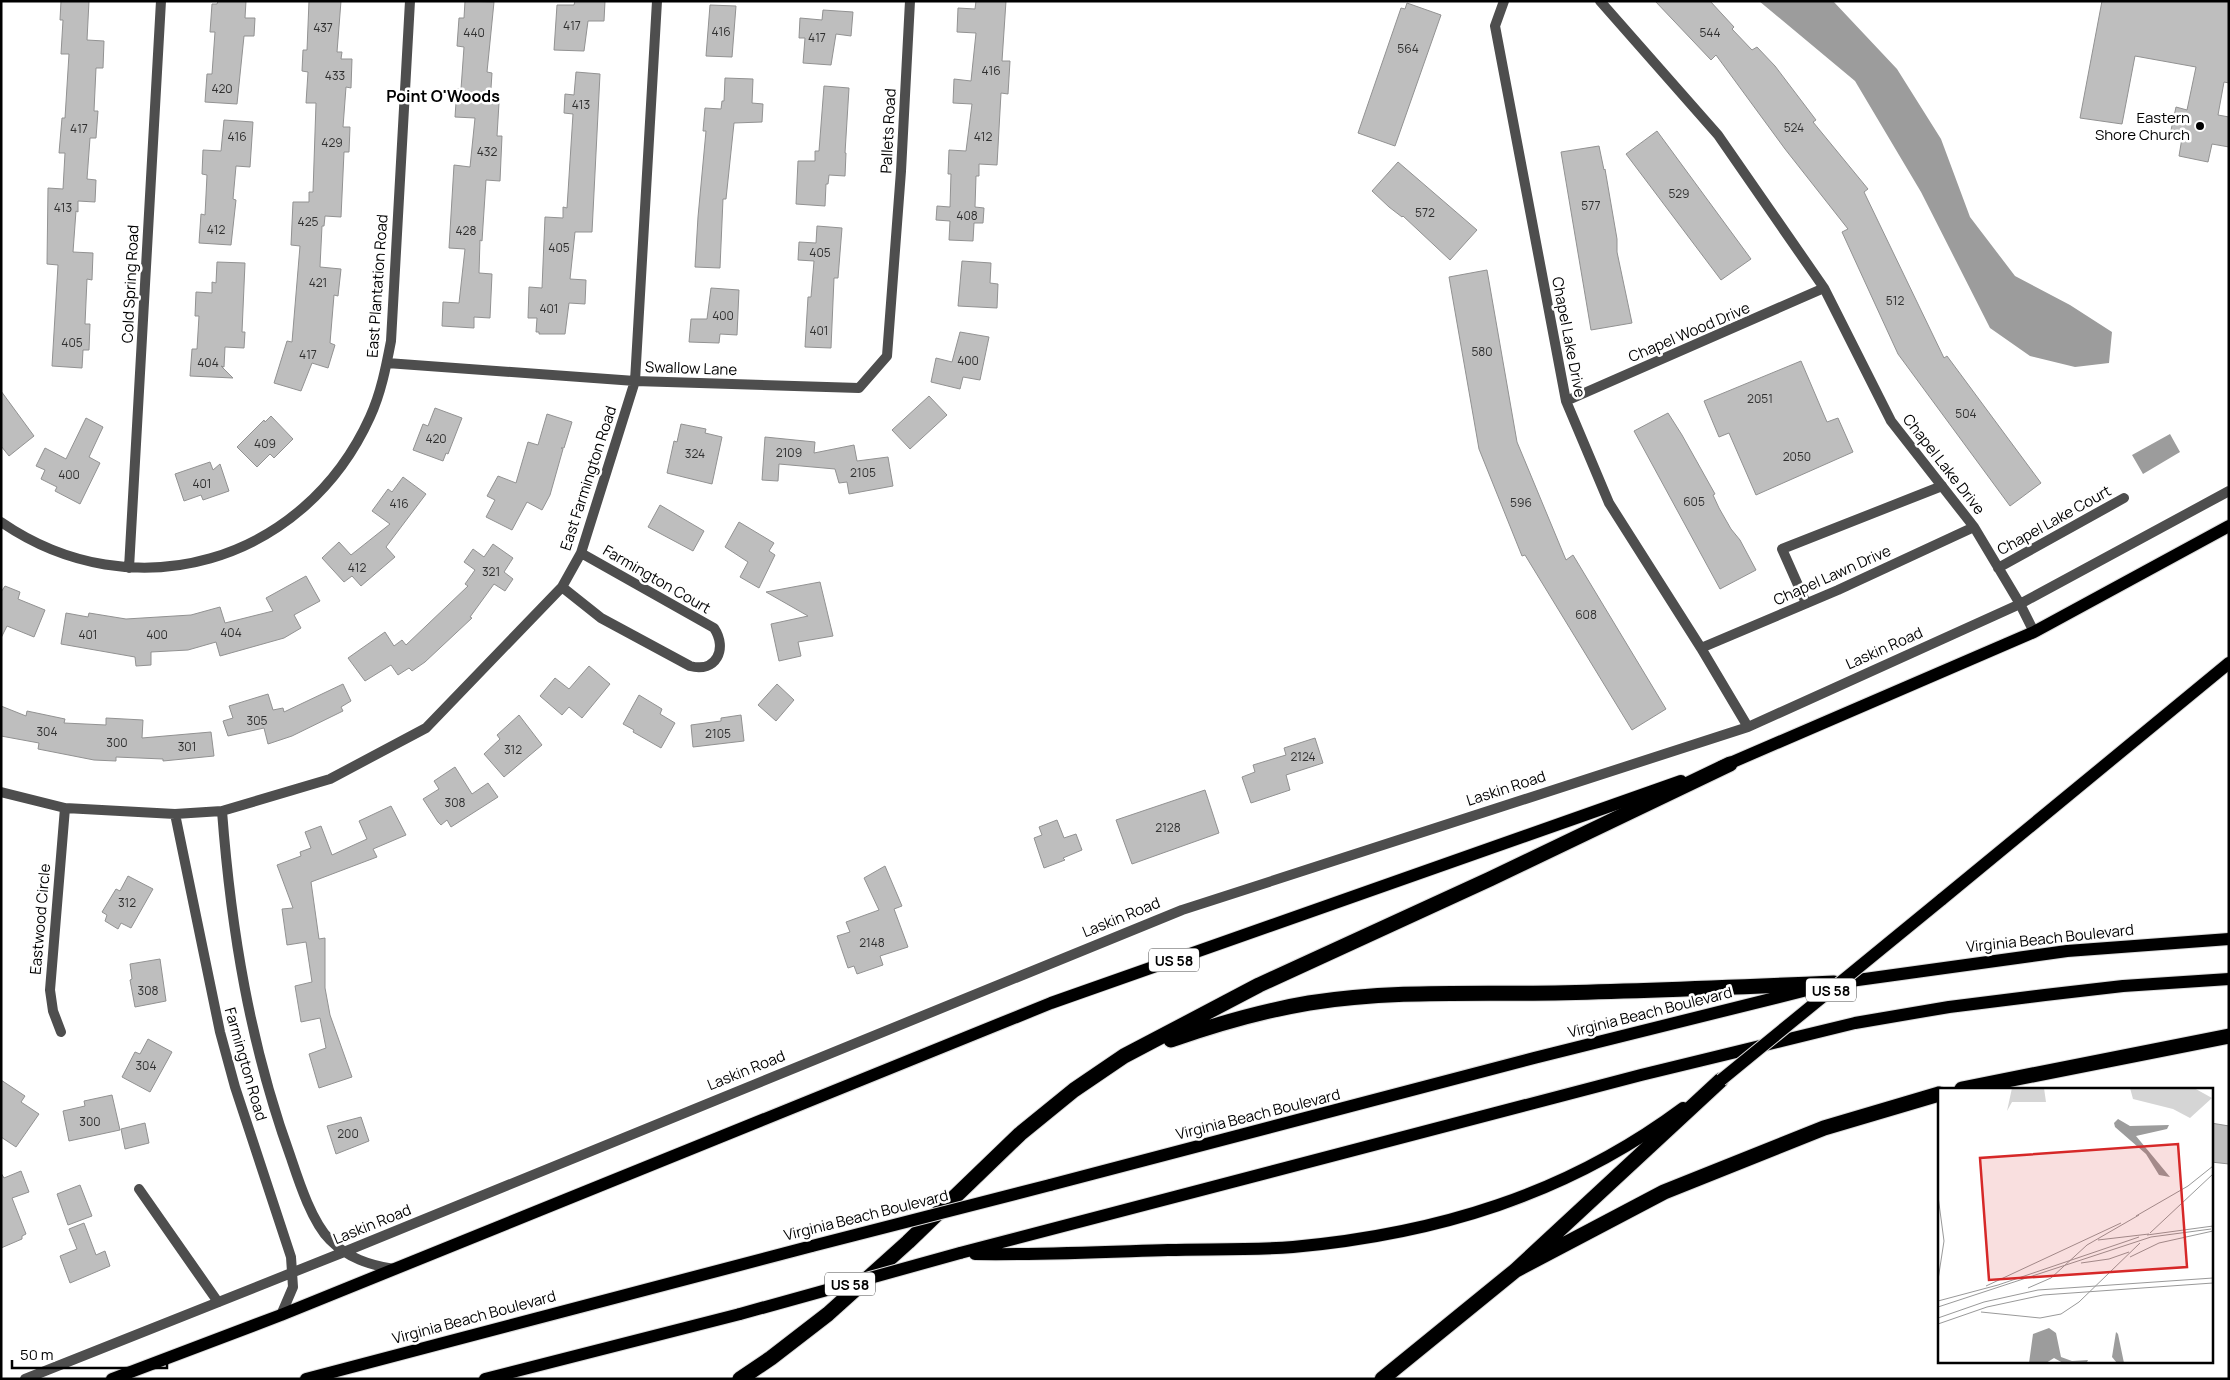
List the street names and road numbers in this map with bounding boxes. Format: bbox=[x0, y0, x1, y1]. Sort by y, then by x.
street label: Pallets Road bbox=[875, 88, 901, 174]
street label: East Plantation Road bbox=[362, 214, 392, 358]
street label: Cold Spring Road bbox=[116, 224, 144, 344]
street label: Chapel Lake Drive bbox=[1547, 275, 1591, 399]
street label: Chapel Wood Drive bbox=[1625, 297, 1753, 367]
street label: Swallow Lane bbox=[644, 356, 738, 380]
street label: East Farmington Road bbox=[555, 403, 621, 553]
street label: Chapel Lake Drive bbox=[1898, 409, 1990, 519]
street label: Chapel Lake Court bbox=[1993, 480, 2115, 560]
street label: Farmington Court bbox=[599, 540, 715, 618]
street label: Chapel Lawn Drive bbox=[1770, 540, 1894, 610]
street label: Laskin Road bbox=[1842, 622, 1926, 674]
street label: Laskin Road bbox=[1464, 765, 1548, 811]
street label: Eastwood Circle bbox=[25, 862, 55, 975]
street label: Laskin Road bbox=[1079, 892, 1163, 942]
street label: Virginia Beach Boulevard bbox=[1965, 919, 2135, 957]
road number: US 58 bbox=[1149, 948, 1199, 972]
road number: US 58 bbox=[1806, 978, 1856, 1002]
street label: Virginia Beach Boulevard bbox=[1566, 981, 1734, 1043]
street label: Farmington Road bbox=[220, 1005, 272, 1123]
street label: Laskin Road bbox=[704, 1045, 788, 1095]
street label: Virginia Beach Boulevard bbox=[1174, 1083, 1342, 1145]
street label: Virginia Beach Boulevard bbox=[782, 1184, 950, 1246]
street label: Laskin Road bbox=[330, 1199, 414, 1249]
road number: US 58 bbox=[825, 1272, 875, 1296]
street label: Virginia Beach Boulevard bbox=[390, 1285, 558, 1349]

